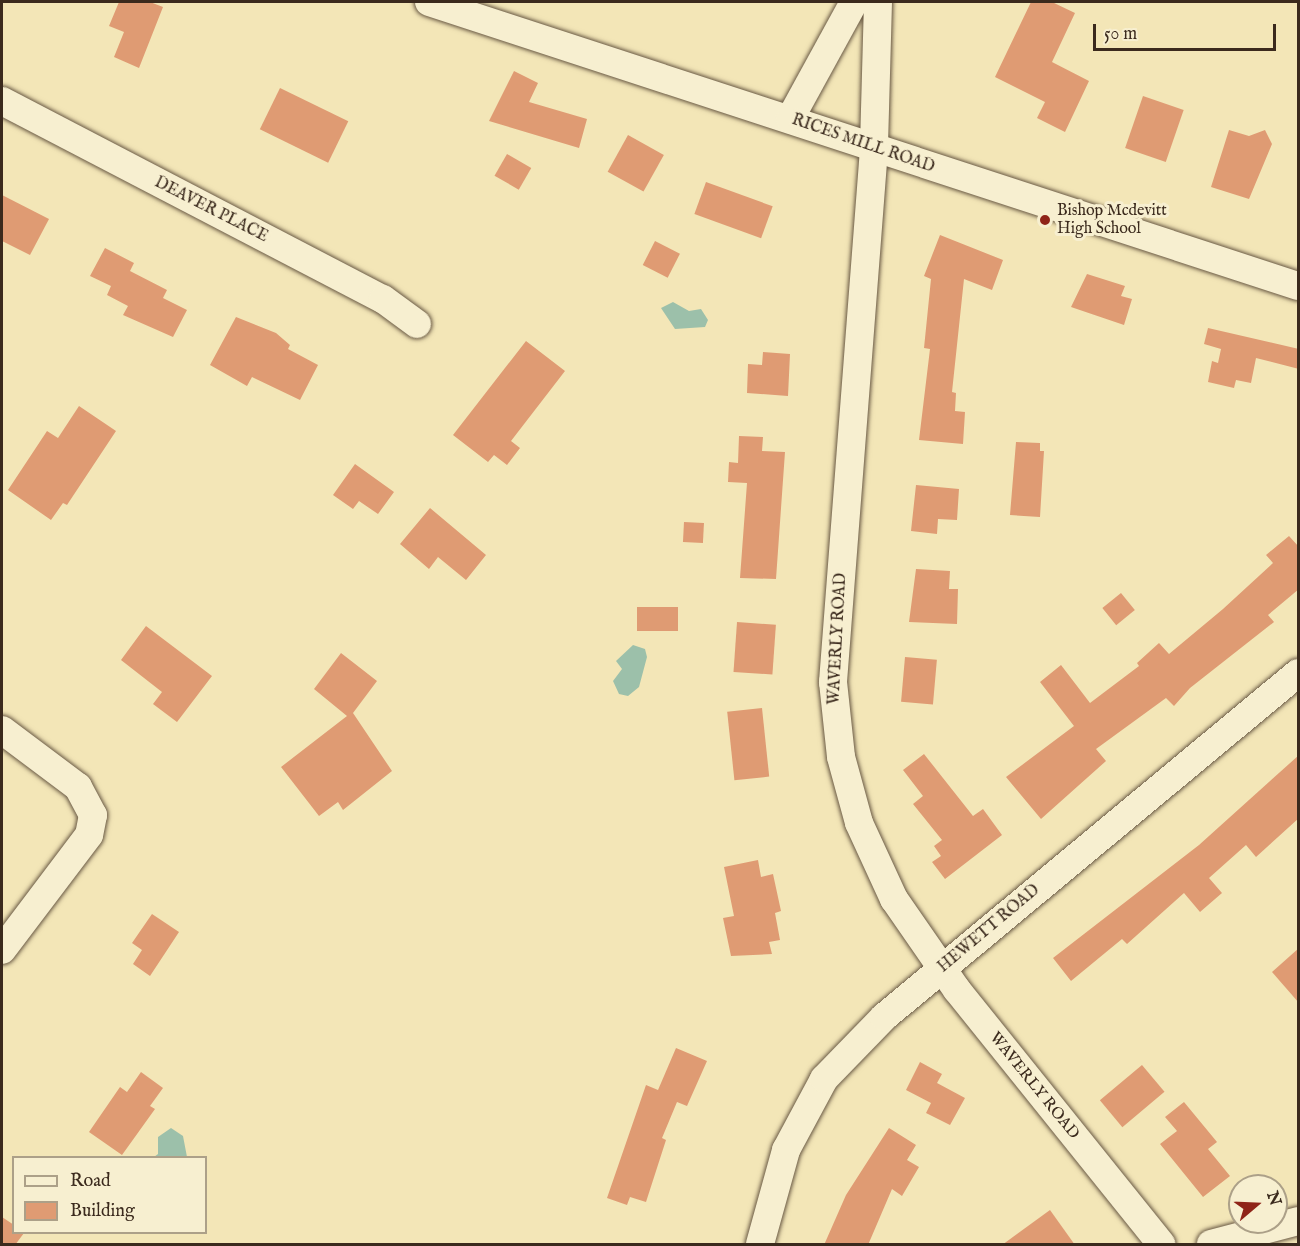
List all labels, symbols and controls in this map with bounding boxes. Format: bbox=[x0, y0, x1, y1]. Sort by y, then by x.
scale bar bbox=[1096, 12, 1279, 50]
text: 50 m bbox=[1104, 23, 1137, 46]
street label: RICES MILL ROAD bbox=[789, 111, 937, 177]
street label: DEAVER PLACE bbox=[151, 173, 271, 247]
place label: Bishop Mcdevitt High School bbox=[1057, 201, 1167, 239]
marker: Bishop Mcdevitt High School bbox=[1038, 213, 1052, 227]
street label: WAVERLY ROAD bbox=[825, 573, 851, 705]
street label: HEWETT ROAD bbox=[934, 881, 1044, 977]
street label: WAVERLY ROAD bbox=[985, 1029, 1083, 1143]
legend bbox=[12, 1156, 207, 1234]
text: Road bbox=[70, 1170, 111, 1193]
north arrow bbox=[1228, 1174, 1288, 1234]
text: N bbox=[1261, 1189, 1285, 1209]
text: Building bbox=[70, 1200, 135, 1223]

